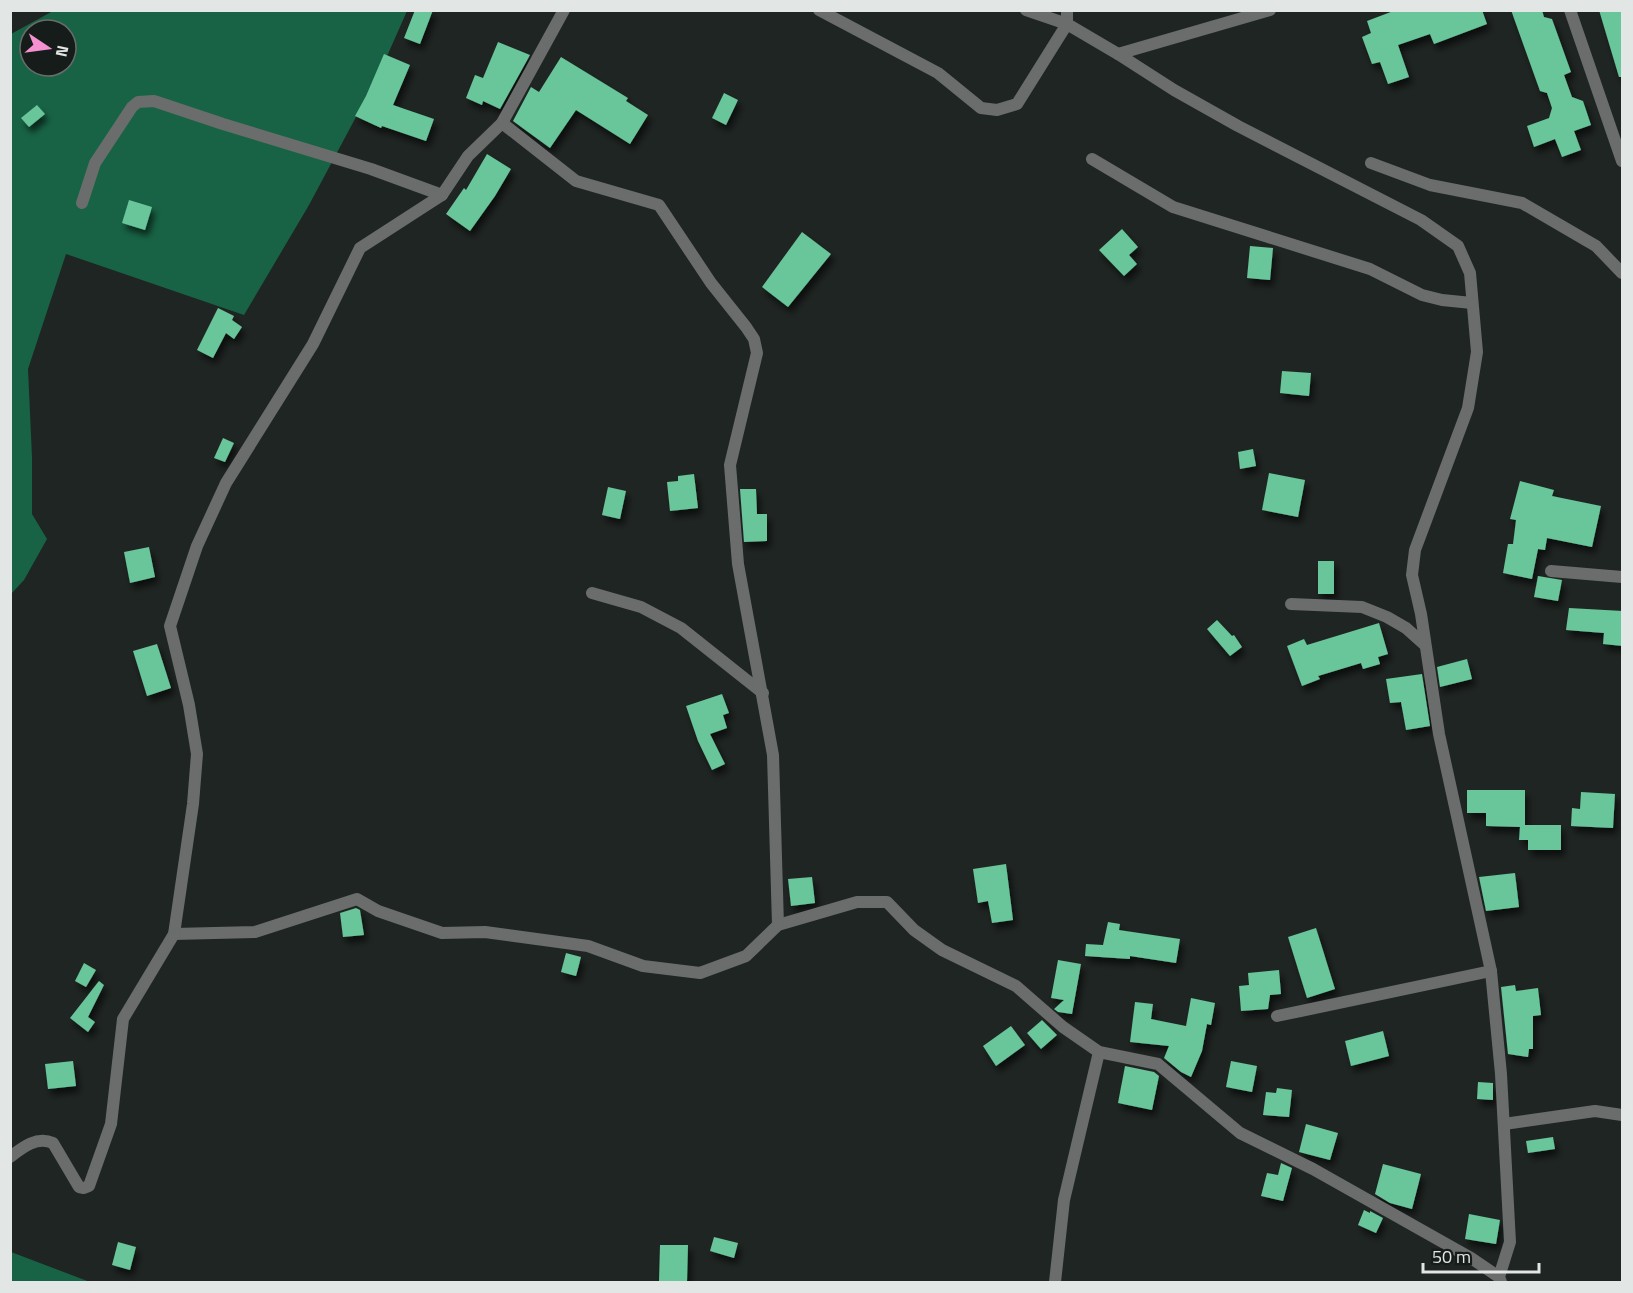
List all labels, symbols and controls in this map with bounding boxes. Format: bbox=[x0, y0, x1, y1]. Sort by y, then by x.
north arrow bbox=[18, 18, 78, 78]
text: N bbox=[50, 43, 76, 59]
scale bar bbox=[1423, 1236, 1538, 1274]
text: 50 m bbox=[1432, 1243, 1471, 1270]

